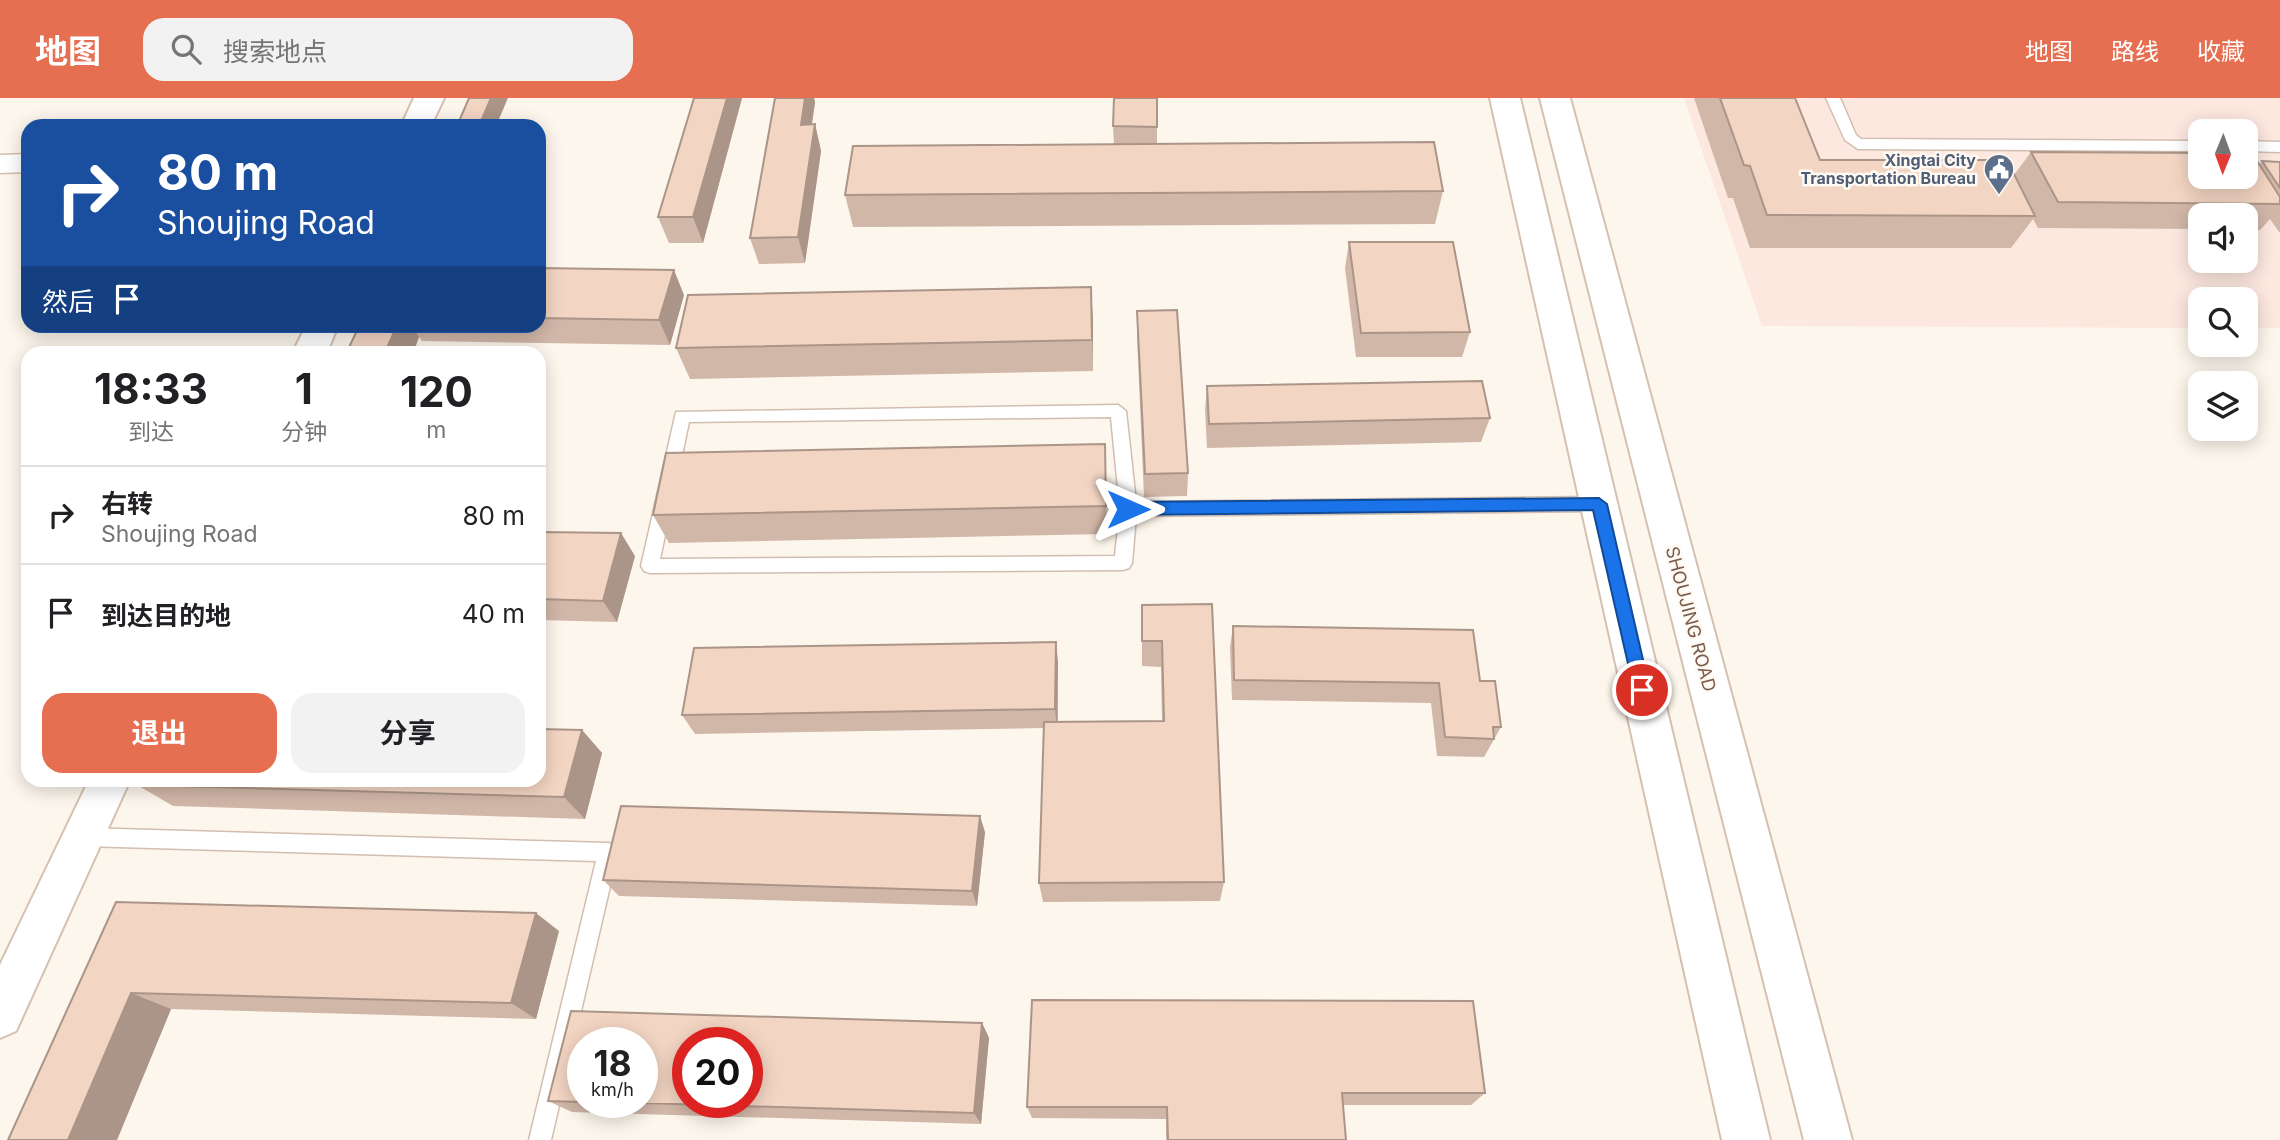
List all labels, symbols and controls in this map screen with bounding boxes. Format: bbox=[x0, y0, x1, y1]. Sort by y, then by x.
search box bbox=[143, 18, 633, 81]
icon: search bbox=[167, 30, 205, 68]
text: 地图 bbox=[35, 31, 101, 71]
text: 搜索地点 bbox=[223, 36, 327, 67]
text: 地图 bbox=[2025, 37, 2073, 66]
text: 路线 bbox=[2111, 37, 2159, 66]
text: 收藏 bbox=[2197, 37, 2245, 66]
north arrow bbox=[2188, 119, 2258, 189]
map controls bbox=[2188, 119, 2258, 441]
text: 80 m bbox=[157, 143, 278, 202]
icon: right bbox=[42, 147, 133, 238]
place label: Xingtai City Transportation Bureau bbox=[1800, 150, 1976, 188]
public building icon: Xingtai City Transportation Bureau bbox=[1982, 152, 2016, 196]
text: Shoujing Road bbox=[157, 203, 375, 242]
button: sound bbox=[2188, 203, 2258, 273]
icon: arrive bbox=[108, 280, 146, 318]
text: 然后 bbox=[42, 286, 94, 317]
button: search bbox=[2188, 287, 2258, 357]
text: 18:33 bbox=[94, 363, 208, 414]
text: 1 bbox=[295, 363, 313, 414]
text: 120 bbox=[400, 366, 473, 417]
button: layers bbox=[2188, 371, 2258, 441]
text: m bbox=[426, 416, 447, 444]
text: 到达 bbox=[128, 418, 174, 446]
text: 分钟 bbox=[281, 418, 327, 446]
position arrow bbox=[1091, 472, 1165, 546]
text: 右转 bbox=[101, 488, 153, 519]
icon: right bbox=[42, 496, 80, 534]
text: 80 m bbox=[462, 500, 525, 531]
text: Shoujing Road bbox=[101, 520, 258, 548]
street label: SHOUJING ROAD bbox=[1662, 544, 1720, 694]
icon: arrive bbox=[42, 594, 80, 632]
text: 40 m bbox=[462, 598, 525, 629]
text: 到达目的地 bbox=[101, 600, 231, 631]
pin bbox=[1612, 660, 1672, 720]
icon: arrive bbox=[1623, 671, 1661, 709]
button: 退出 bbox=[42, 693, 277, 773]
button: 分享 bbox=[291, 693, 525, 773]
speed limit sign: 20 bbox=[672, 1027, 763, 1118]
text: 18 bbox=[594, 1042, 631, 1084]
text: km/h bbox=[591, 1079, 634, 1100]

